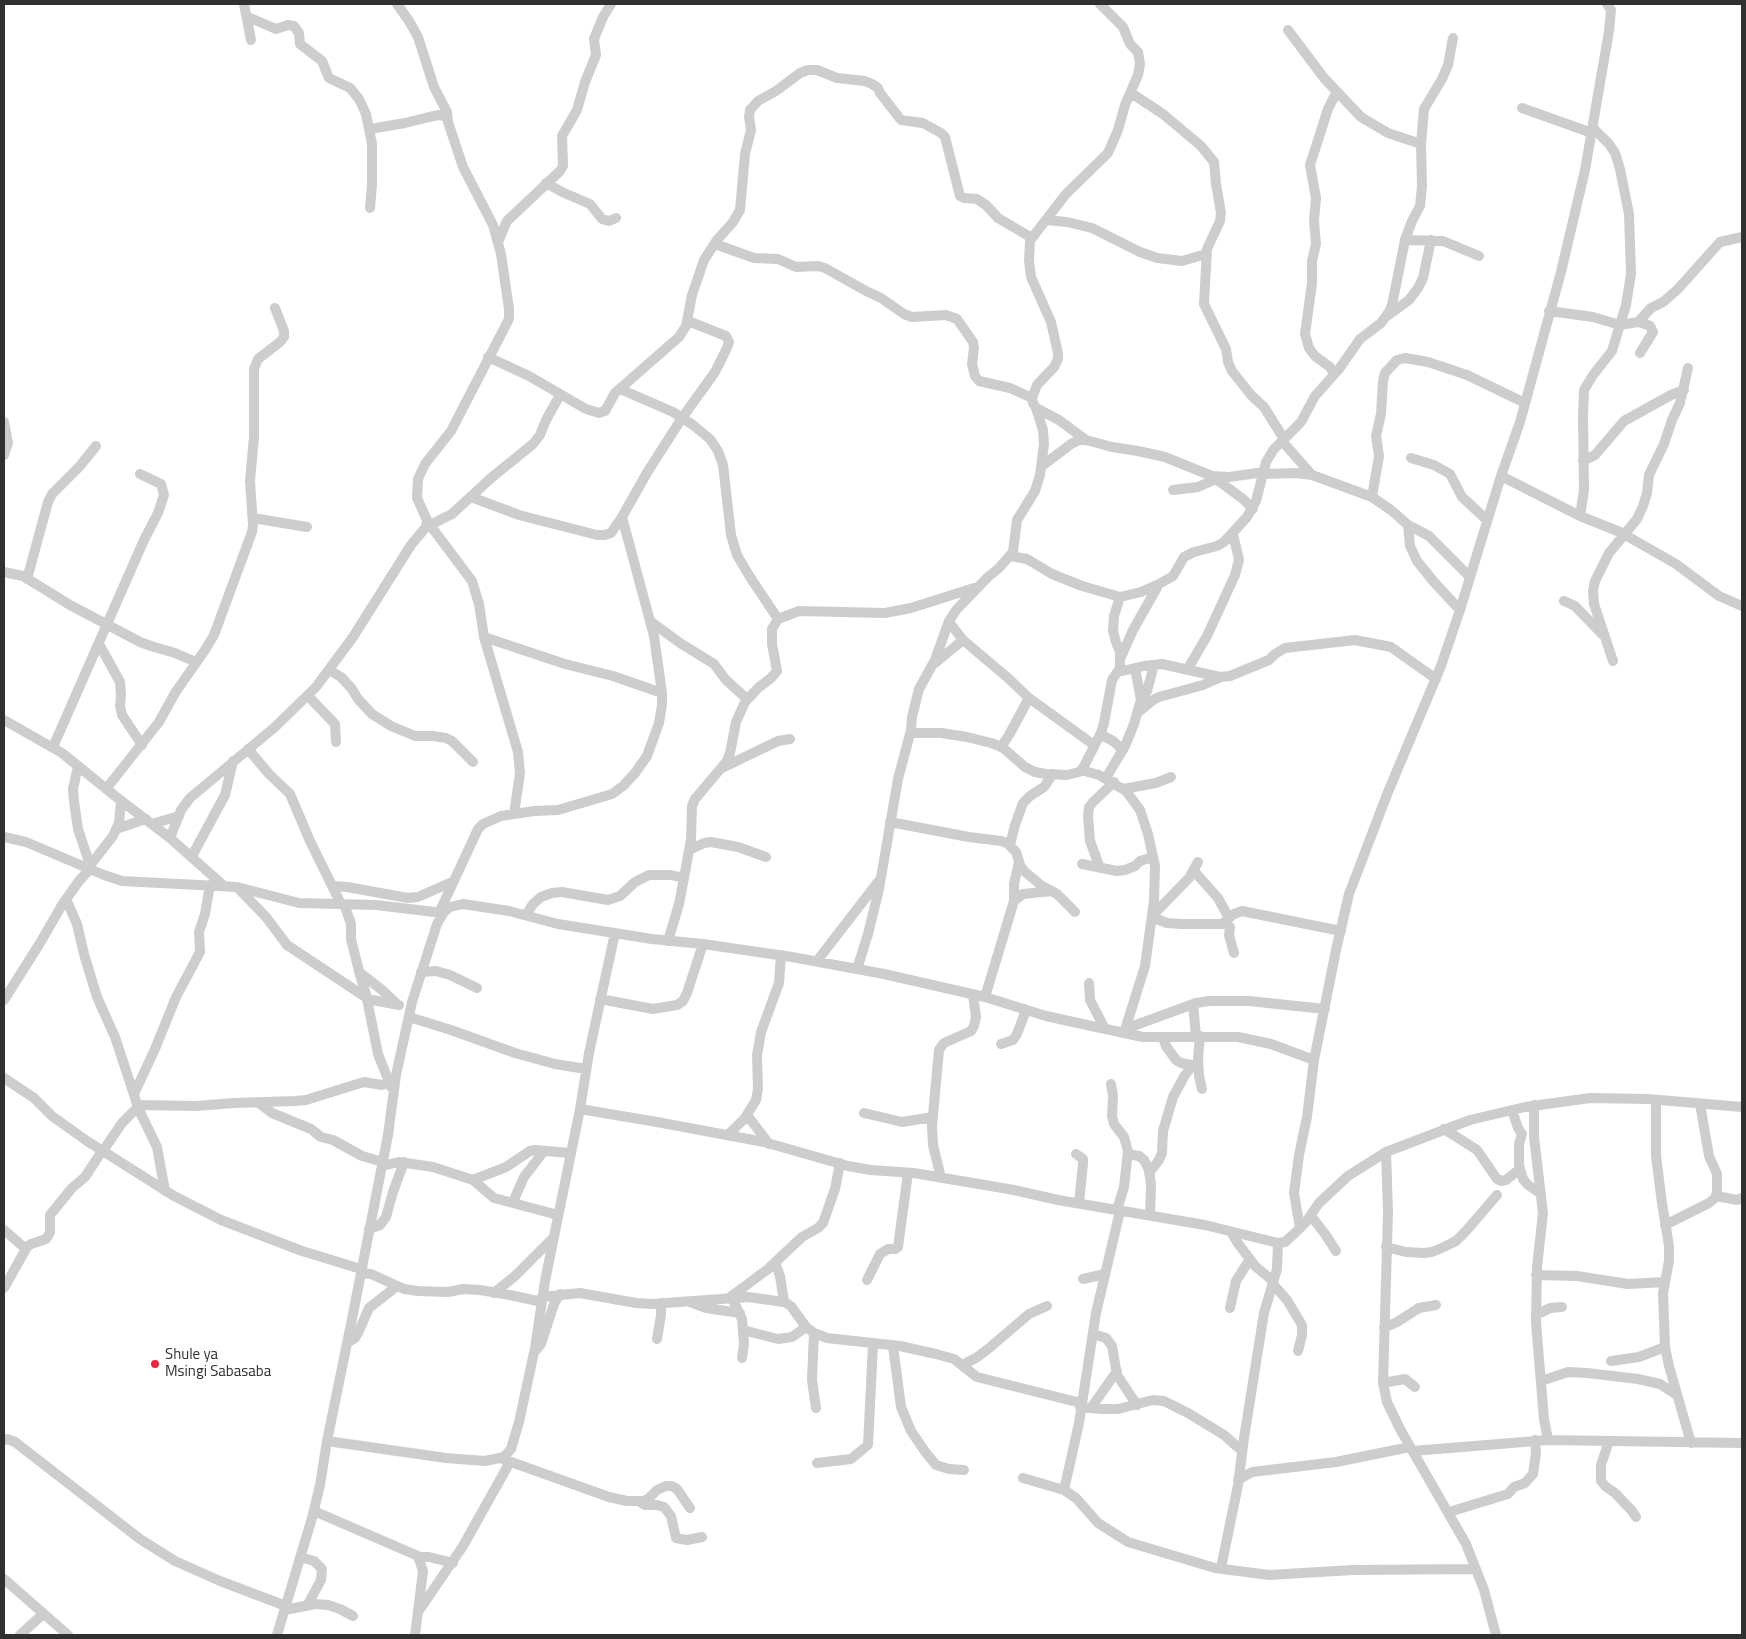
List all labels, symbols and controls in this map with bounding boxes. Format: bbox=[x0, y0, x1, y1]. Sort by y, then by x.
place label: Shule ya Msingi Sabasaba bbox=[165, 1346, 271, 1381]
marker: Shule ya Msingi Sabasaba bbox=[149, 1358, 161, 1370]

